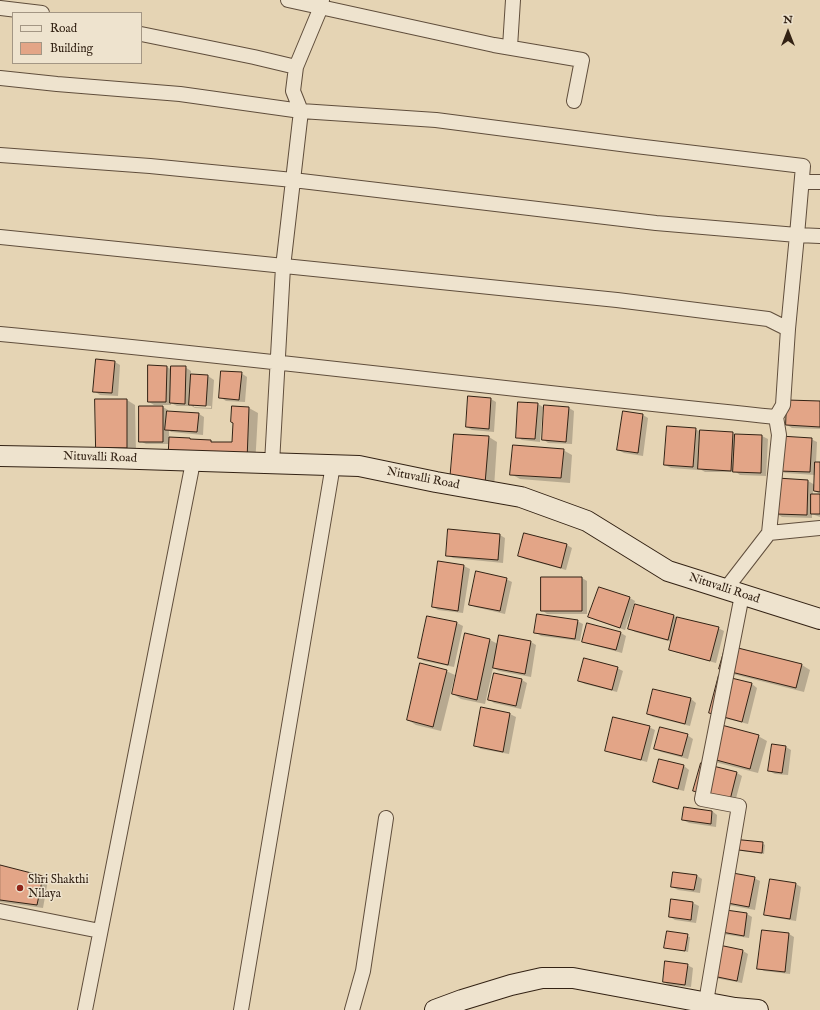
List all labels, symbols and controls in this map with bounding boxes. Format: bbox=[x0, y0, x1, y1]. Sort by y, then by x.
legend bbox=[12, 12, 142, 64]
north arrow bbox=[768, 12, 808, 52]
text: N bbox=[783, 13, 793, 27]
text: Road bbox=[50, 21, 77, 36]
text: Building bbox=[50, 41, 93, 56]
street label: Nituvalli Road bbox=[63, 450, 137, 466]
street label: Nituvalli Road bbox=[385, 465, 461, 493]
street label: Nituvalli Road bbox=[687, 571, 761, 607]
place label: Shri Shakthi Nilaya bbox=[28, 874, 89, 902]
marker: Shri Shakthi Nilaya bbox=[15, 883, 25, 893]

